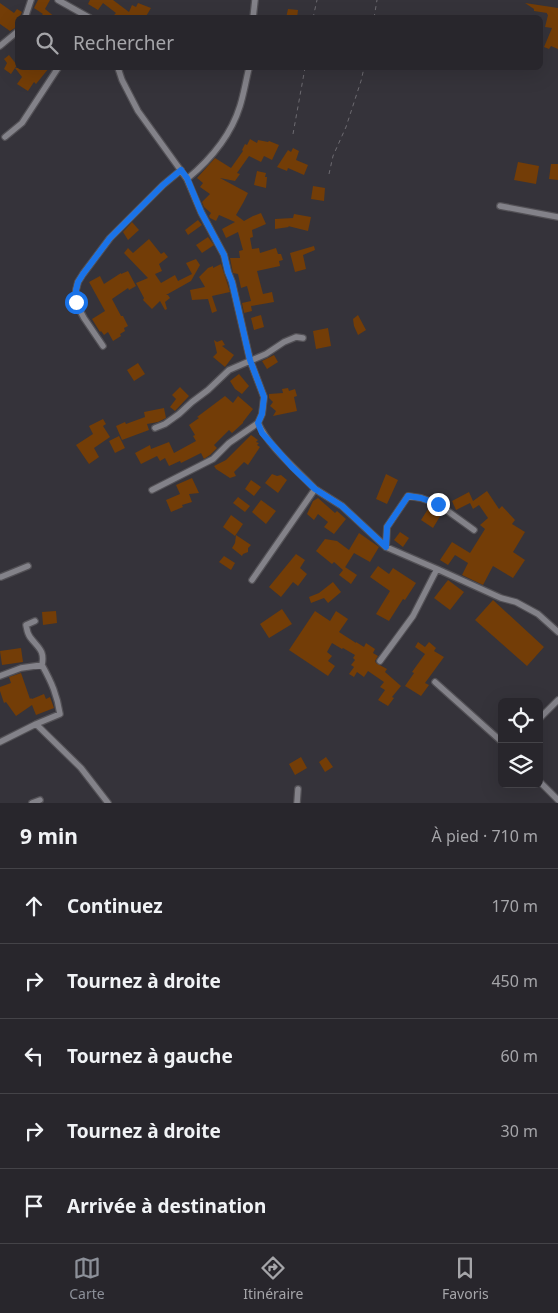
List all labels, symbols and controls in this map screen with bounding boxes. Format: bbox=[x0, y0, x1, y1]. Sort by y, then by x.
search box bbox=[15, 15, 543, 70]
icon: search bbox=[33, 29, 61, 57]
text: Rechercher bbox=[73, 30, 174, 56]
route start bbox=[65, 291, 88, 314]
route end bbox=[427, 493, 450, 516]
map controls bbox=[498, 698, 543, 788]
button: locate bbox=[498, 698, 543, 743]
button: layers bbox=[498, 743, 543, 788]
text: 9 min bbox=[20, 822, 78, 850]
text: À pied · 710 m bbox=[432, 825, 538, 847]
icon: ahead bbox=[20, 892, 48, 920]
text: Continuez bbox=[67, 893, 163, 919]
text: 170 m bbox=[491, 895, 538, 917]
icon: right bbox=[20, 967, 48, 995]
text: Tournez à droite bbox=[67, 968, 221, 994]
text: 450 m bbox=[491, 970, 538, 992]
icon: left bbox=[20, 1042, 48, 1070]
text: Tournez à gauche bbox=[67, 1043, 233, 1069]
text: 60 m bbox=[501, 1045, 538, 1067]
icon: right bbox=[20, 1117, 48, 1145]
text: Tournez à droite bbox=[67, 1118, 221, 1144]
text: 30 m bbox=[501, 1120, 538, 1142]
icon: arrive bbox=[20, 1192, 48, 1220]
text: Arrivée à destination bbox=[67, 1193, 266, 1219]
tab: Carte bbox=[69, 1254, 105, 1303]
tab: Itinéraire bbox=[243, 1254, 303, 1303]
tab: Favoris bbox=[442, 1254, 489, 1303]

